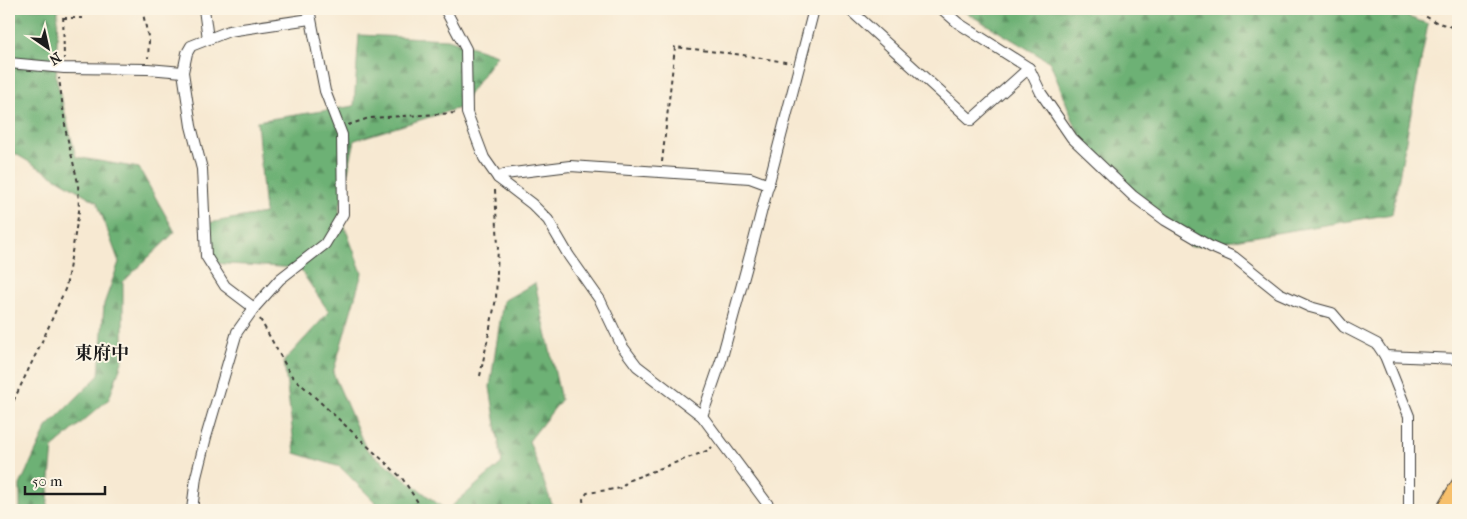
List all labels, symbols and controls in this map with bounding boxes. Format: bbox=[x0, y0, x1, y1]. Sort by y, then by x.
north arrow bbox=[22, 22, 72, 72]
text: N bbox=[46, 48, 64, 69]
district label: 東府中 bbox=[75, 343, 129, 364]
scale bar bbox=[25, 464, 105, 496]
text: 50 m bbox=[32, 472, 63, 490]

